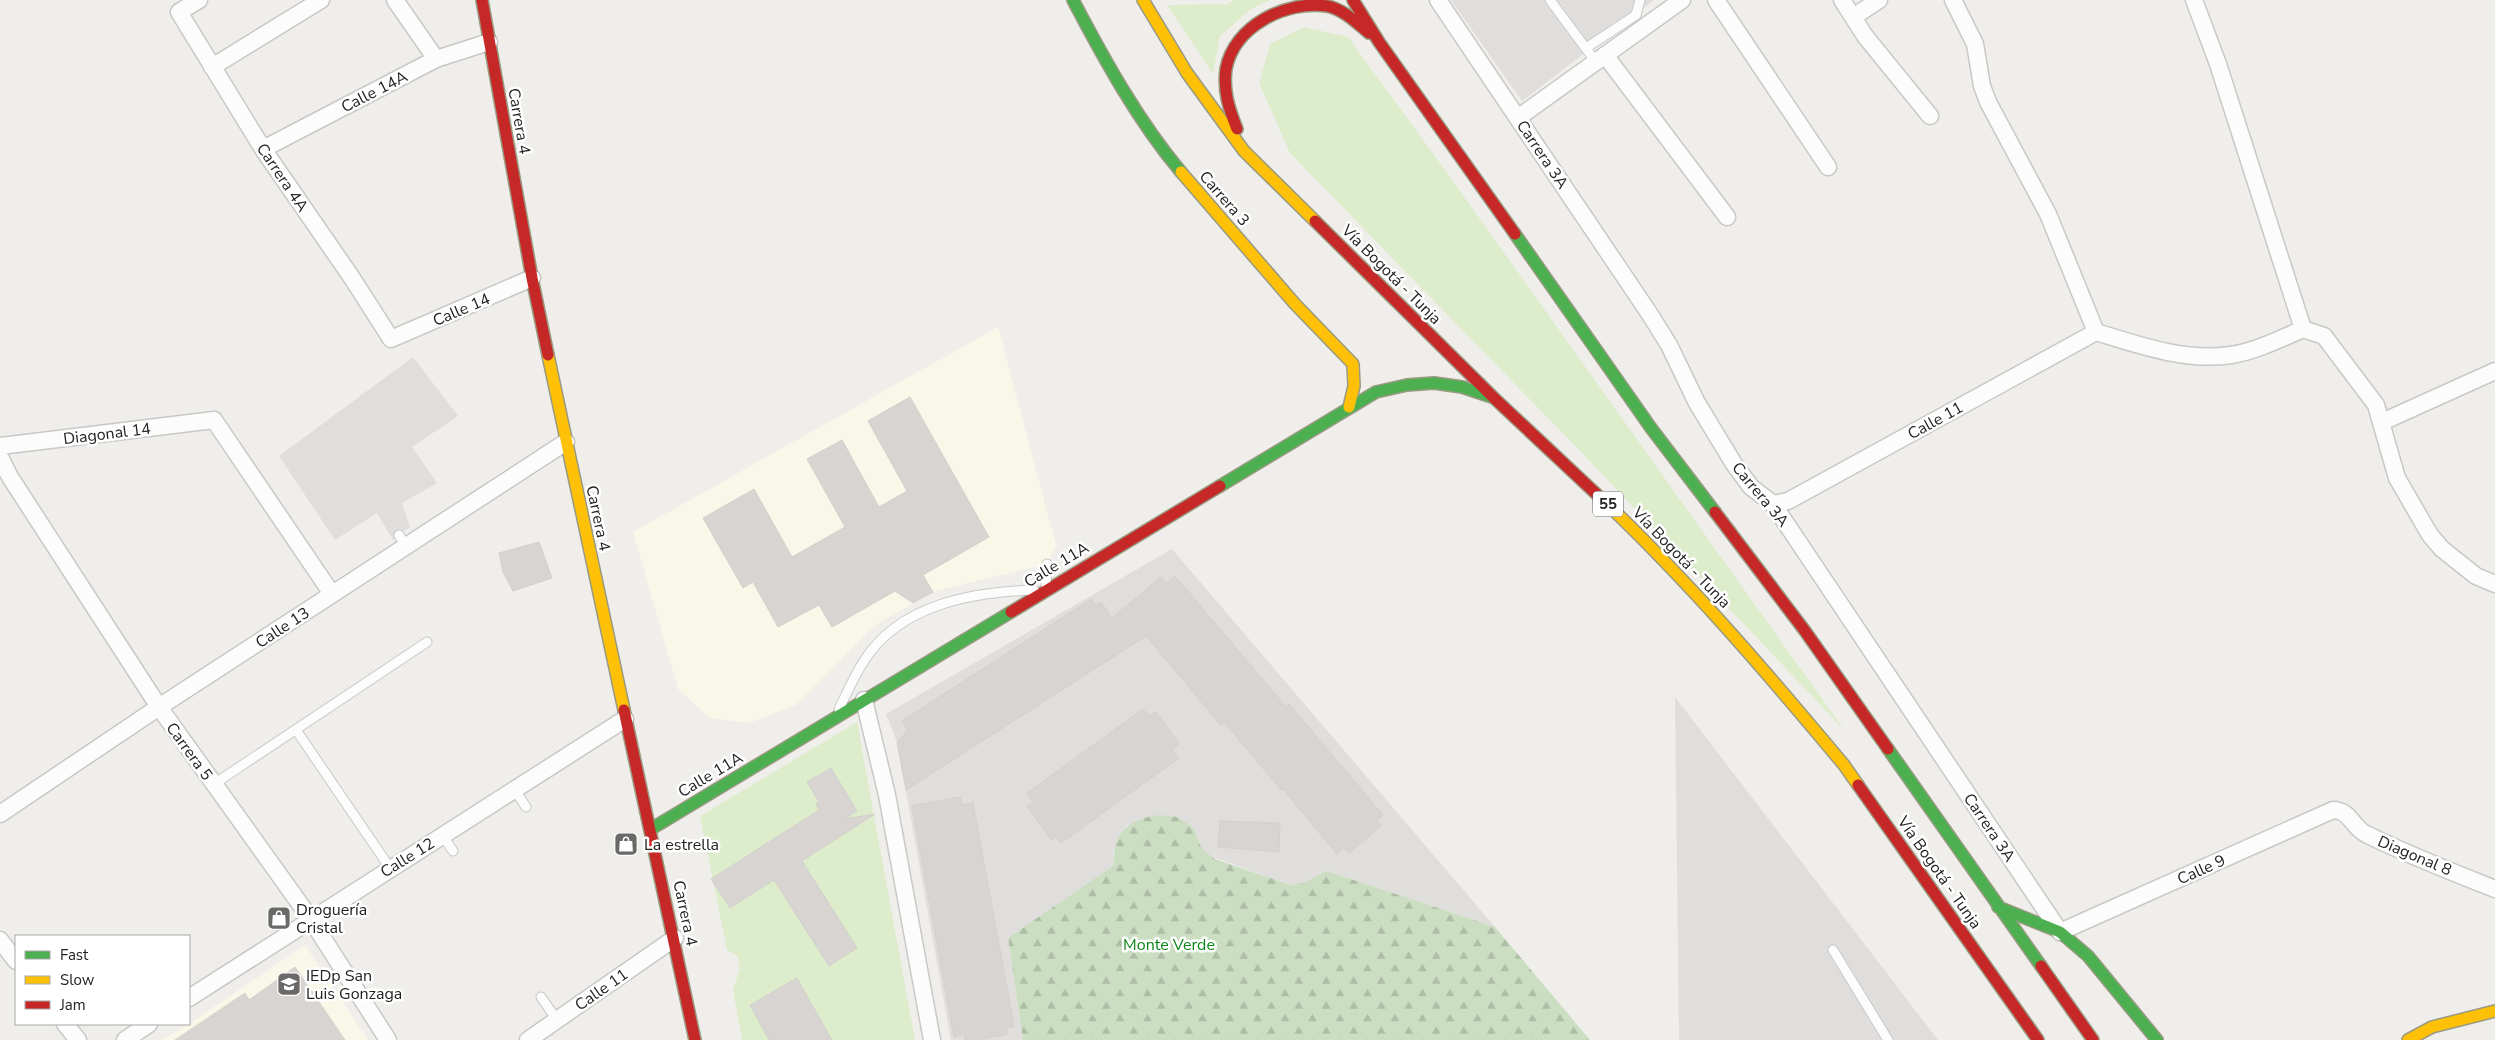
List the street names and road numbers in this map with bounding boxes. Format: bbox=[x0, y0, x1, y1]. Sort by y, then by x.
street label: Calle 14A bbox=[337, 66, 412, 118]
street label: Carrera 4 bbox=[502, 86, 536, 156]
street label: Carrera 3A bbox=[1511, 116, 1573, 193]
street label: Carrera 4A bbox=[251, 139, 313, 216]
street label: Carrera 3 bbox=[1194, 166, 1254, 231]
street label: Vía Bogotá - Tunja bbox=[1336, 219, 1446, 330]
street label: Calle 14 bbox=[429, 288, 494, 332]
street label: Calle 11 bbox=[1904, 397, 1967, 445]
street label: Diagonal 14 bbox=[62, 418, 153, 450]
street label: Carrera 3A bbox=[1727, 458, 1794, 532]
street label: Carrera 4 bbox=[580, 483, 616, 553]
road number: 55 bbox=[1593, 492, 1623, 516]
street label: Vía Bogotá - Tunja bbox=[1626, 501, 1735, 613]
street label: Calle 11A bbox=[1020, 537, 1093, 593]
street label: Calle 13 bbox=[251, 602, 314, 653]
street label: Carrera 5 bbox=[161, 718, 218, 785]
street label: Calle 11A bbox=[674, 747, 747, 803]
street label: Carrera 3A bbox=[1958, 789, 2020, 866]
street label: Vía Bogotá - Tunja bbox=[1891, 811, 1986, 933]
street label: Diagonal 8 bbox=[2374, 830, 2455, 881]
street label: Calle 12 bbox=[376, 833, 439, 883]
street label: Calle 9 bbox=[2174, 850, 2229, 890]
street label: Carrera 4 bbox=[667, 878, 703, 948]
street label: Calle 11 bbox=[571, 964, 633, 1016]

